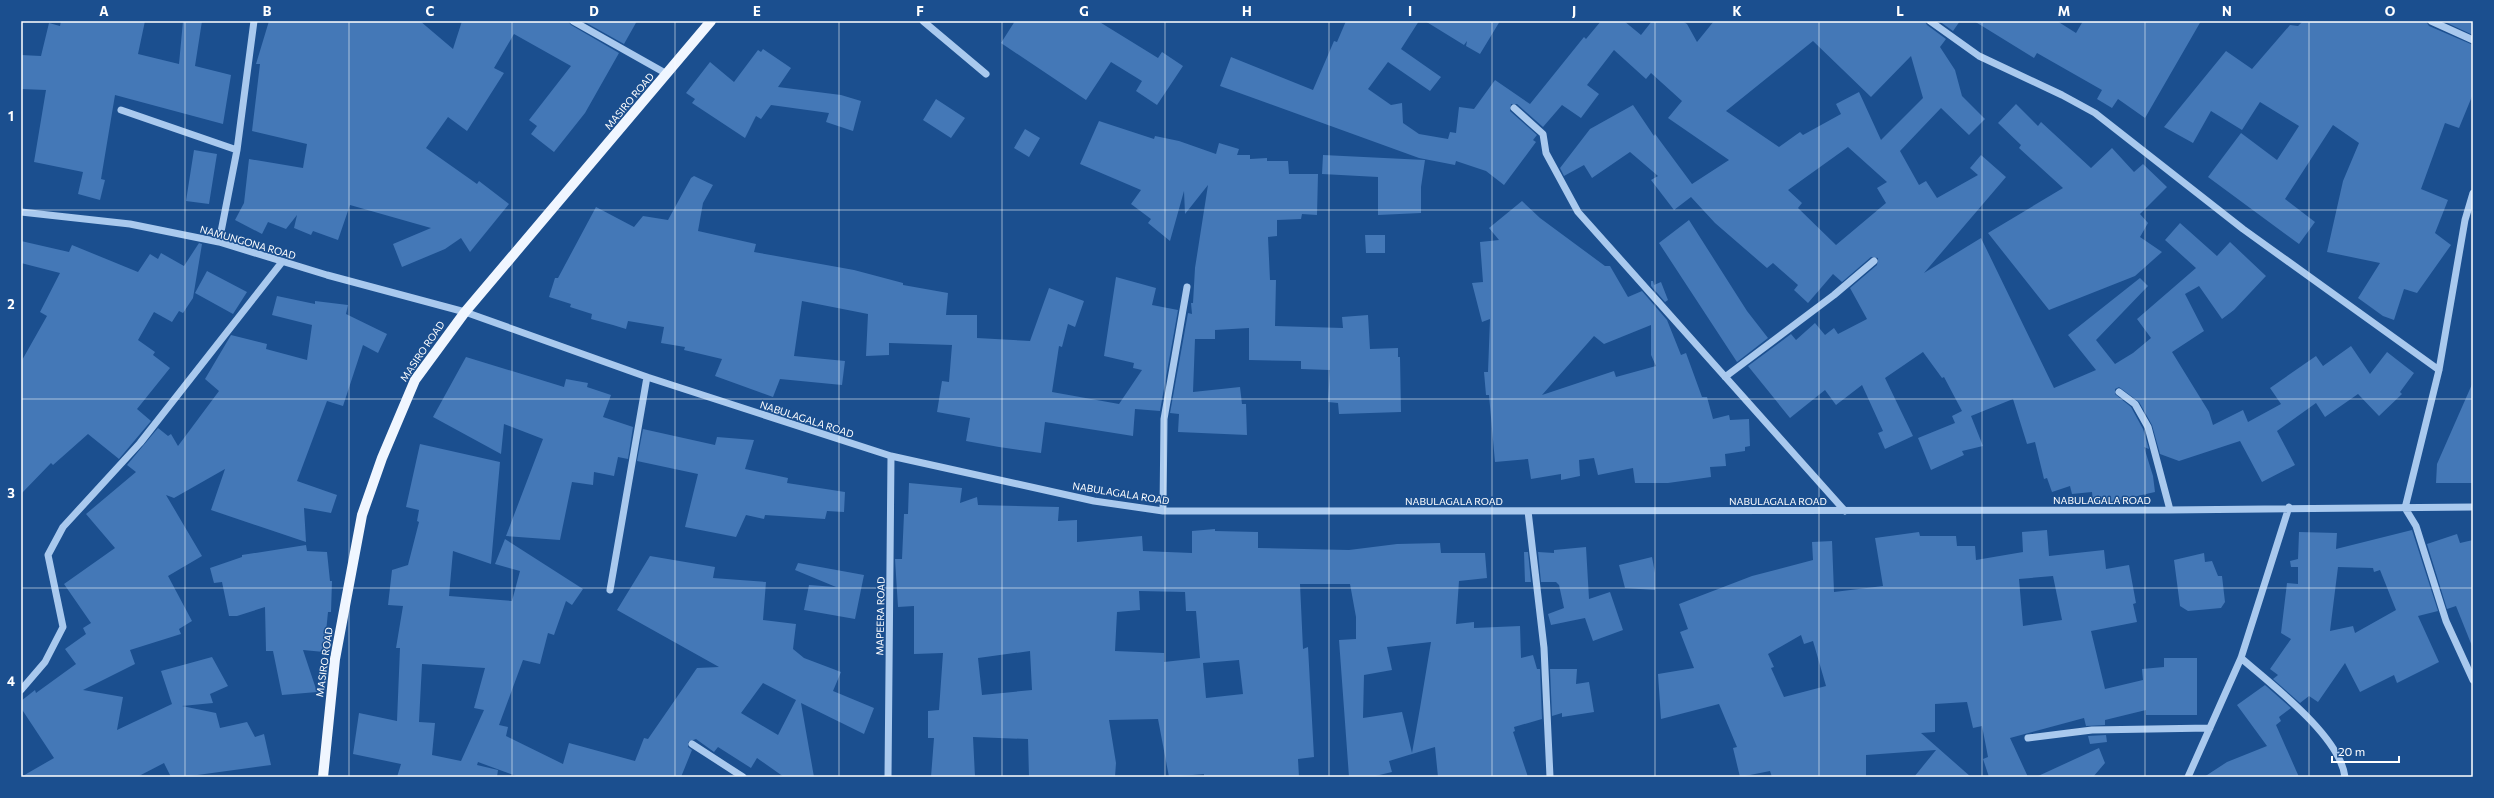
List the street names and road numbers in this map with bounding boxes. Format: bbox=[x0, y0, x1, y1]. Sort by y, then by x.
street label: MASIRO ROAD bbox=[602, 70, 656, 132]
street label: NAMUNGONA ROAD bbox=[199, 223, 297, 261]
street label: MASIRO ROAD bbox=[397, 318, 447, 384]
street label: NABULAGALA ROAD bbox=[759, 398, 855, 440]
street label: NABULAGALA ROAD bbox=[1072, 479, 1170, 507]
street label: NABULAGALA ROAD bbox=[2053, 494, 2151, 506]
street label: NABULAGALA ROAD bbox=[1405, 495, 1503, 507]
street label: NABULAGALA ROAD bbox=[1729, 495, 1827, 507]
street label: MAPEERA ROAD bbox=[873, 576, 887, 656]
street label: MASIRO ROAD bbox=[313, 626, 335, 698]

